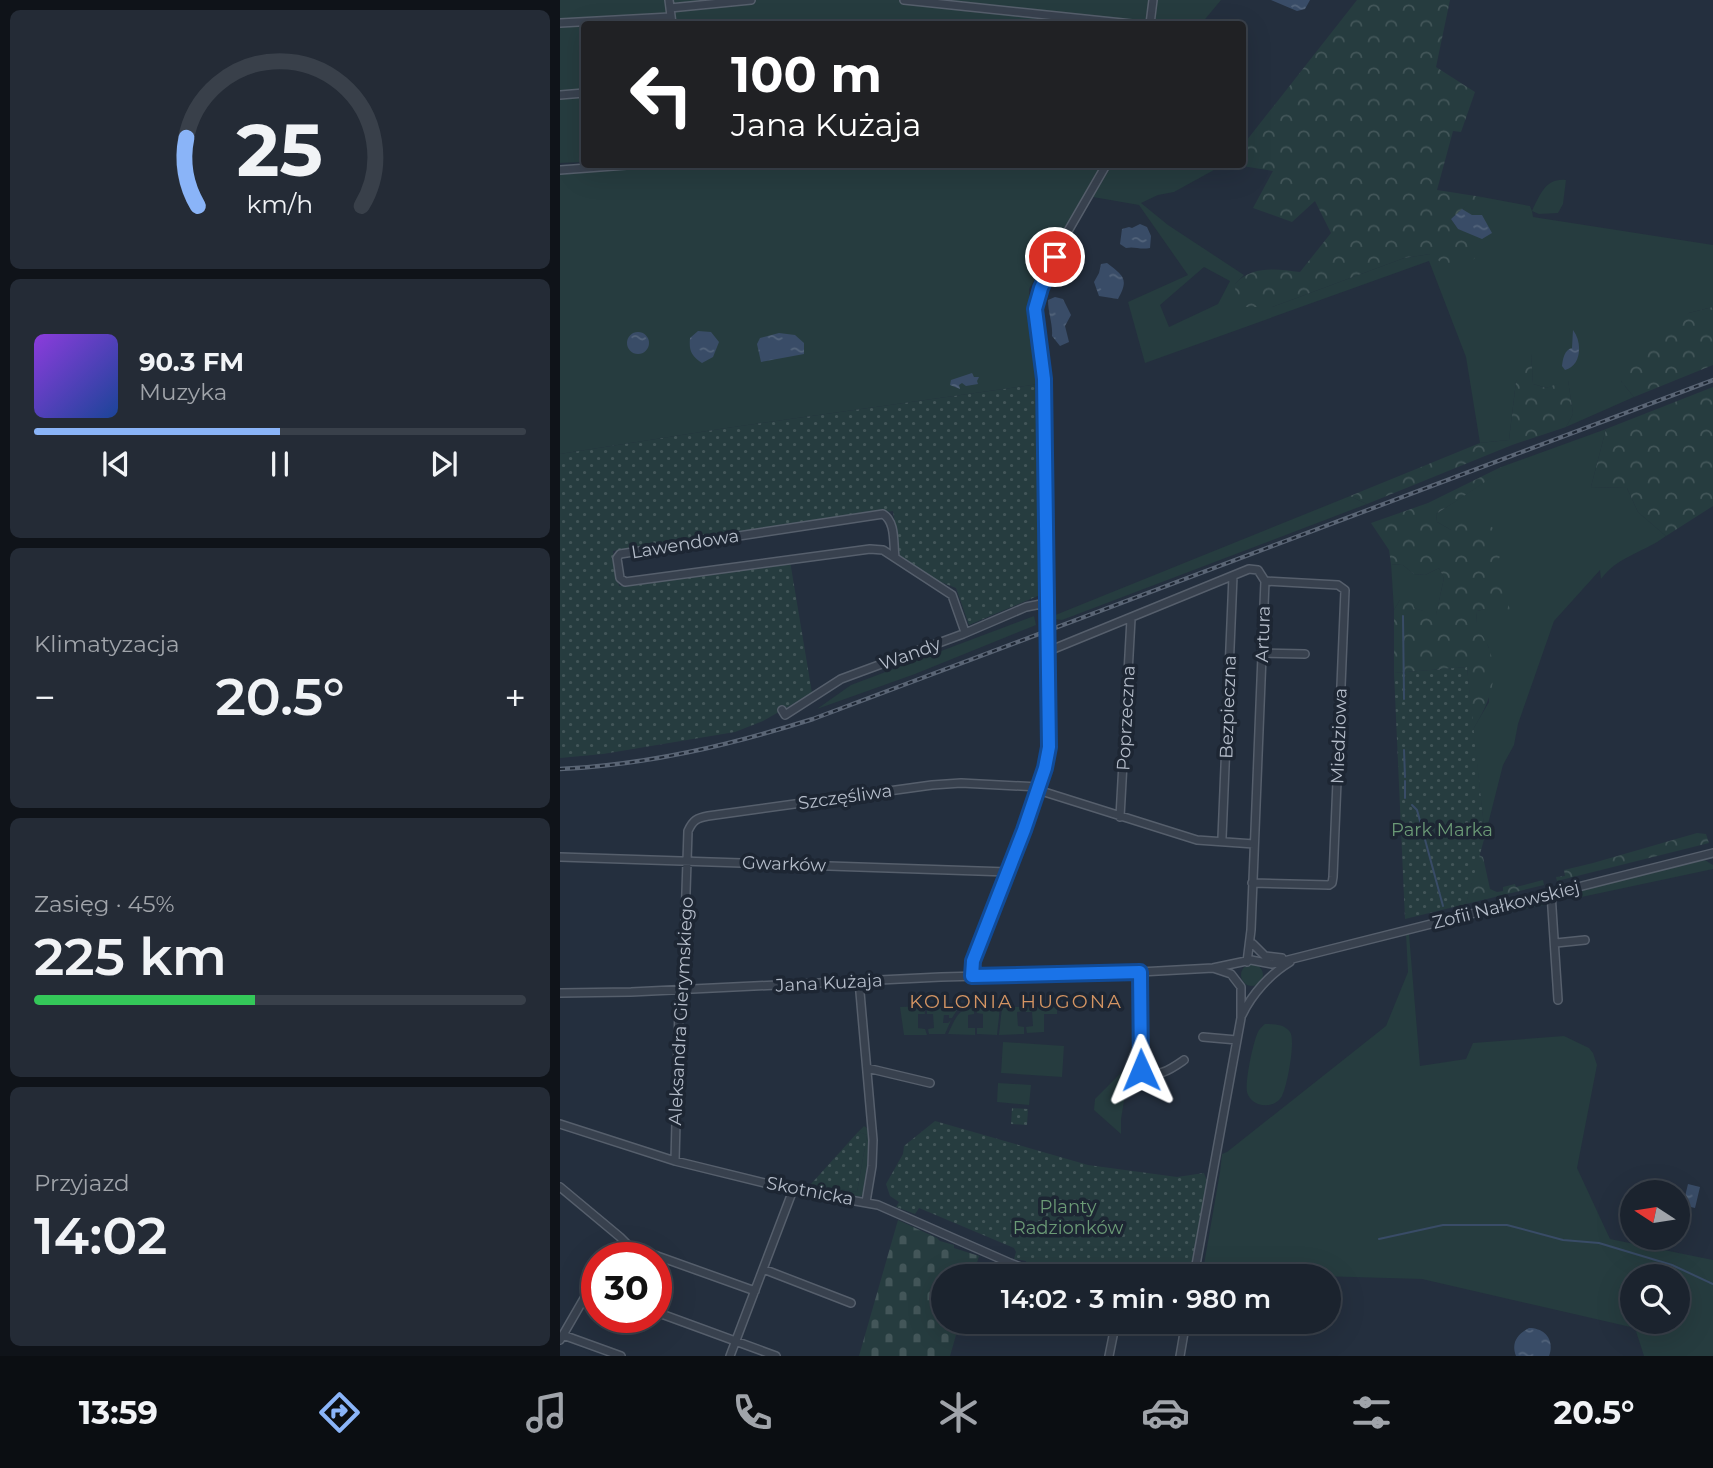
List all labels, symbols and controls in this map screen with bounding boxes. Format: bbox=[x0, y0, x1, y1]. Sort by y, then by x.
text: 100 m bbox=[731, 45, 882, 104]
icon: left bbox=[616, 49, 707, 140]
text: Jana Kużaja bbox=[731, 105, 921, 144]
text: 25 bbox=[237, 106, 323, 194]
text: km/h bbox=[247, 188, 313, 218]
pin bbox=[1025, 227, 1085, 287]
icon: arrive bbox=[1036, 238, 1074, 276]
text: 90.3 FM bbox=[139, 346, 244, 378]
text: Muzyka bbox=[139, 378, 227, 406]
icon: previous bbox=[97, 445, 135, 483]
icon: pause bbox=[261, 445, 299, 483]
icon: next bbox=[425, 445, 463, 483]
street label: Lawendowa bbox=[629, 525, 741, 563]
street label: Artura bbox=[1251, 605, 1275, 663]
text: Klimatyzacja bbox=[34, 630, 180, 658]
street label: Wandy bbox=[876, 633, 944, 675]
street label: Bezpieczna bbox=[1215, 655, 1241, 759]
text: 20.5° bbox=[216, 665, 344, 728]
street label: Poprzeczna bbox=[1112, 665, 1140, 771]
text: − bbox=[34, 674, 56, 721]
text: + bbox=[504, 674, 526, 721]
street label: Miedziowa bbox=[1326, 688, 1352, 784]
street label: Szczęśliwa bbox=[797, 780, 893, 814]
park label: Park Marka bbox=[1391, 819, 1493, 841]
street label: Gwarków bbox=[741, 852, 827, 876]
street label: Zofii Nałkowskiej bbox=[1430, 876, 1582, 934]
text: Zasięg · 45% bbox=[34, 890, 174, 918]
street label: Aleksandra Gierymskiego bbox=[664, 896, 698, 1126]
text: 225 km bbox=[34, 925, 227, 988]
street label: Jana Kużaja bbox=[774, 969, 883, 997]
district label: KOLONIA HUGONA bbox=[909, 990, 1123, 1013]
position arrow bbox=[1104, 1033, 1178, 1107]
text: Przyjazd bbox=[34, 1169, 130, 1197]
street label: Skotnicka bbox=[765, 1172, 855, 1210]
north arrow bbox=[1620, 1180, 1690, 1250]
map controls bbox=[1620, 1180, 1690, 1334]
park label: Planty Radzionków bbox=[1013, 1196, 1123, 1239]
text: 14:02 bbox=[34, 1204, 167, 1267]
speed limit sign: 30 bbox=[581, 1242, 672, 1333]
button: search bbox=[1620, 1264, 1690, 1334]
text: 14:02 · 3 min · 980 m bbox=[1001, 1283, 1271, 1315]
icon: directions bbox=[315, 1388, 364, 1437]
icon: music bbox=[522, 1388, 571, 1437]
icon: phone bbox=[728, 1388, 777, 1437]
icon: climate bbox=[934, 1388, 983, 1437]
icon: car bbox=[1141, 1388, 1190, 1437]
icon: filters bbox=[1347, 1388, 1396, 1437]
text: 13:59 bbox=[79, 1393, 158, 1432]
text: 20.5° bbox=[1553, 1393, 1634, 1432]

